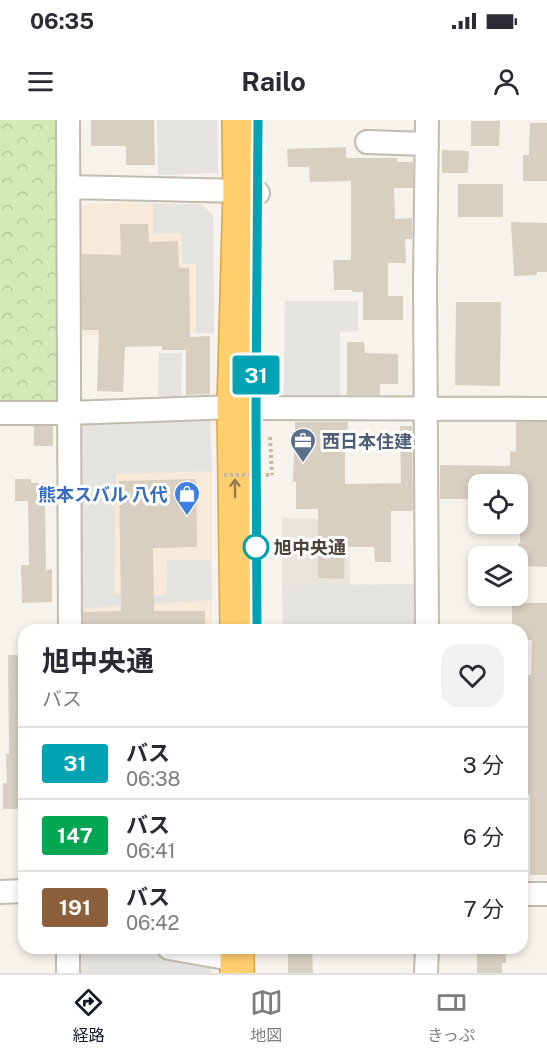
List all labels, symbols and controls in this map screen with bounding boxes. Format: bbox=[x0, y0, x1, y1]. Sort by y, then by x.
text: 06:35 bbox=[30, 8, 94, 34]
icon: menu bbox=[24, 65, 57, 98]
text: Railo bbox=[241, 65, 306, 97]
icon: person bbox=[490, 65, 523, 98]
line badge: 31 bbox=[229, 356, 283, 394]
text: 31 bbox=[245, 363, 267, 388]
office icon: 西日本住建 bbox=[288, 426, 318, 464]
place label: 西日本住建 bbox=[322, 431, 412, 452]
map controls bbox=[468, 474, 528, 606]
button: locate bbox=[468, 474, 528, 534]
one-way arrow bbox=[229, 478, 241, 498]
shop icon: 熊本スバル 八代 bbox=[172, 479, 202, 517]
place label: 熊本スバル 八代 bbox=[38, 484, 168, 505]
marker: 旭中央通 bbox=[243, 534, 269, 560]
place label: 旭中央通 bbox=[274, 537, 346, 558]
button: layers bbox=[468, 546, 528, 606]
text: 旭中央通 bbox=[42, 644, 154, 677]
button: heart bbox=[441, 644, 504, 707]
text: バス bbox=[42, 687, 82, 711]
text: バス bbox=[126, 740, 170, 766]
text: 31 bbox=[64, 751, 86, 776]
text: 3 分 bbox=[463, 752, 504, 778]
text: 06:38 bbox=[126, 767, 181, 791]
text: バス bbox=[126, 812, 170, 838]
text: 147 bbox=[57, 823, 93, 848]
text: 6 分 bbox=[463, 824, 504, 850]
text: 06:41 bbox=[126, 839, 176, 863]
text: バス bbox=[126, 884, 170, 910]
text: 191 bbox=[59, 895, 91, 920]
text: 7 分 bbox=[463, 896, 504, 922]
text: 06:42 bbox=[126, 911, 179, 935]
tab: 経路 bbox=[72, 986, 105, 1046]
tab: 地図 bbox=[250, 986, 283, 1046]
tab: きっぷ bbox=[427, 986, 475, 1046]

